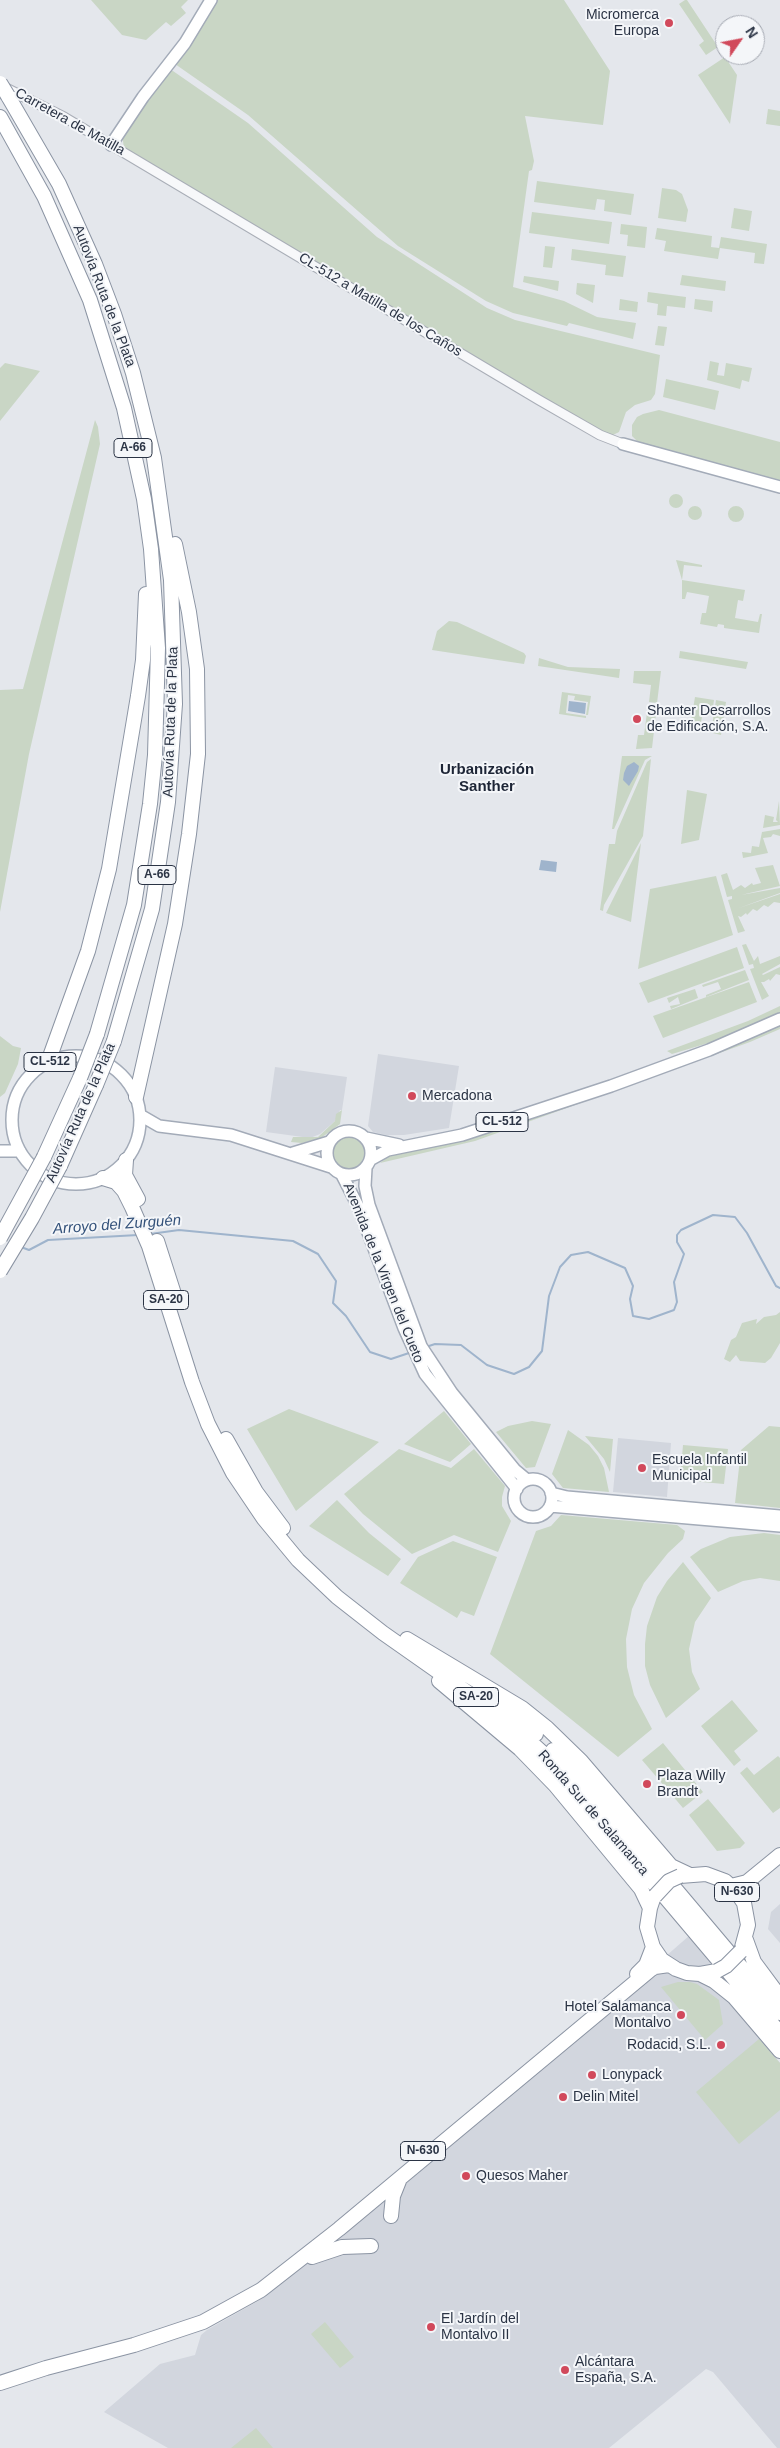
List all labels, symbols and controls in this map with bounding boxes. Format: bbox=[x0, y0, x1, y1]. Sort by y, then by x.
place label: Micromerca Europa bbox=[586, 7, 659, 40]
north arrow bbox=[715, 15, 765, 65]
marker: Micromerca Europa bbox=[663, 17, 675, 29]
text: N bbox=[742, 24, 761, 41]
street label: Carretera de Matilla bbox=[12, 85, 128, 159]
street label: Autovía Ruta de la Plata bbox=[69, 223, 139, 369]
street label: CL-512 a Matilla de los Caños bbox=[295, 250, 465, 360]
road number: A-66 bbox=[114, 438, 152, 458]
street label: Autovía Ruta de la Plata bbox=[160, 646, 182, 798]
place label: Shanter Desarrollos de Edificación, S.A. bbox=[647, 703, 771, 736]
marker: Shanter Desarrollos de Edificación, S.A. bbox=[631, 713, 643, 725]
district label: Urbanización Santher bbox=[440, 761, 534, 796]
road number: A-66 bbox=[138, 866, 176, 884]
street label: Autovía Ruta de la Plata bbox=[43, 1041, 119, 1185]
road number: CL-512 bbox=[24, 1052, 76, 1072]
place label: Mercadona bbox=[422, 1088, 492, 1104]
marker: Mercadona bbox=[406, 1090, 418, 1102]
road number: CL-512 bbox=[476, 1112, 528, 1132]
street label: Avenida de la Virgen del Cueto bbox=[339, 1181, 427, 1365]
water label: Arroyo del Zurguén bbox=[52, 1212, 182, 1238]
road number: SA-20 bbox=[144, 1290, 188, 1310]
place label: Escuela Infantil Municipal bbox=[652, 1452, 747, 1484]
marker: Escuela Infantil Municipal bbox=[636, 1462, 648, 1474]
road number: SA-20 bbox=[454, 1688, 498, 1706]
street label: Ronda Sur de Salamanca bbox=[534, 1747, 652, 1879]
place label: Plaza Willy Brandt bbox=[657, 1768, 725, 1800]
marker: Plaza Willy Brandt bbox=[641, 1778, 653, 1790]
road number: N-630 bbox=[714, 1882, 760, 1901]
place label: Hotel Salamanca Montalvo bbox=[564, 1999, 671, 2031]
marker: Hotel Salamanca Montalvo bbox=[675, 2009, 687, 2021]
place label: Rodacid, S.L. bbox=[627, 2037, 711, 2053]
marker: Rodacid, S.L. bbox=[715, 2039, 727, 2051]
place label: Lonypack bbox=[602, 2067, 662, 2083]
marker: Lonypack bbox=[586, 2069, 598, 2081]
place label: Delin Mitel bbox=[573, 2089, 638, 2105]
marker: Delin Mitel bbox=[557, 2091, 569, 2103]
road number: N-630 bbox=[400, 2142, 446, 2160]
place label: Quesos Maher bbox=[476, 2168, 568, 2184]
marker: Quesos Maher bbox=[460, 2170, 472, 2182]
place label: El Jardín del Montalvo II bbox=[441, 2311, 519, 2344]
marker: El Jardín del Montalvo II bbox=[425, 2321, 437, 2333]
place label: Alcántara España, S.A. bbox=[575, 2354, 657, 2386]
marker: Alcántara España, S.A. bbox=[559, 2364, 571, 2376]

